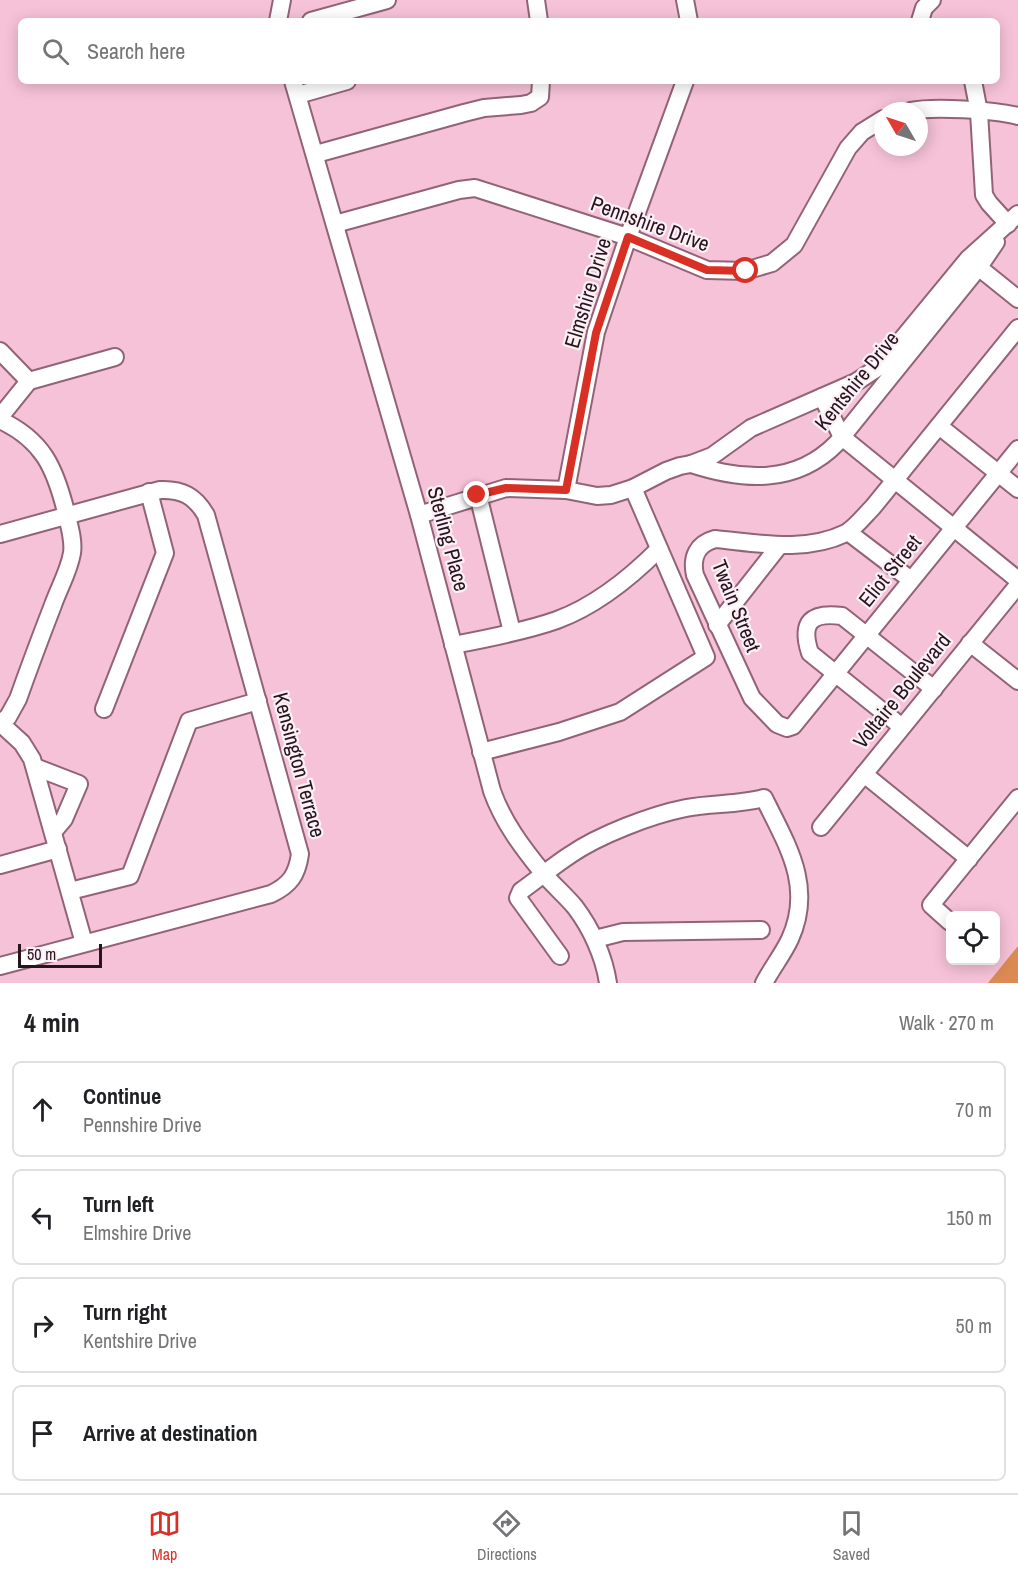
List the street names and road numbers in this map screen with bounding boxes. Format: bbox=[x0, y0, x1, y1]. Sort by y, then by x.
street label: Pennshire Drive bbox=[587, 189, 714, 258]
street label: Elmshire Drive bbox=[557, 234, 618, 352]
street label: Kentshire Drive bbox=[808, 325, 906, 436]
street label: Sterling Place bbox=[421, 483, 476, 594]
street label: Eliot Street bbox=[852, 528, 928, 613]
street label: Twain Street bbox=[705, 556, 768, 656]
street label: Voltaire Boulevard bbox=[846, 627, 957, 754]
street label: Kensington Terrace bbox=[266, 689, 333, 841]

